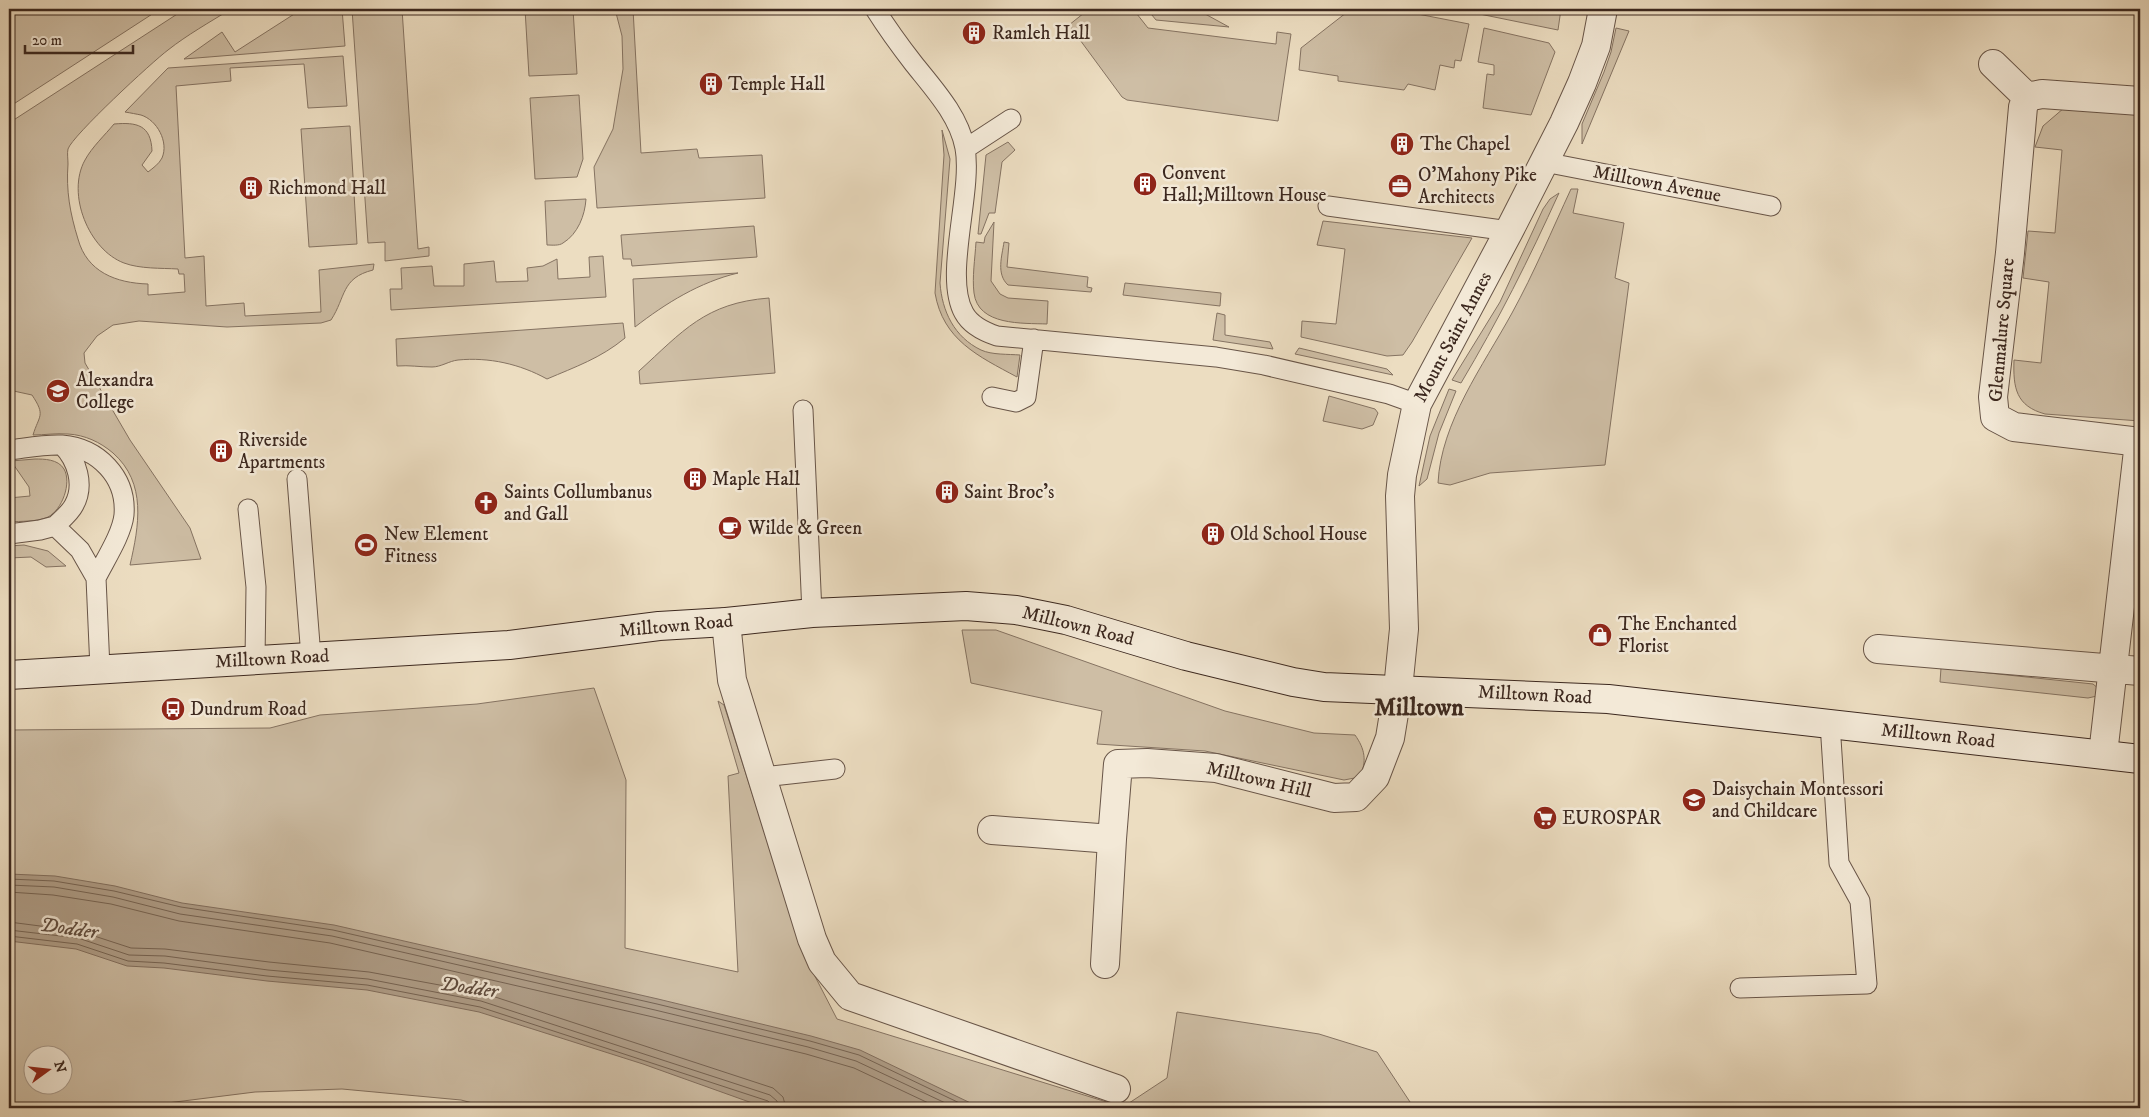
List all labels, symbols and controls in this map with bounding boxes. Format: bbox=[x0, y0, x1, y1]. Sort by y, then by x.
building icon: Ramleh Hall bbox=[961, 20, 987, 46]
scale bar bbox=[25, 22, 132, 54]
place label: Ramleh Hall bbox=[992, 22, 1090, 45]
text: 20 m bbox=[32, 31, 62, 50]
building icon: Temple Hall bbox=[698, 71, 724, 97]
place label: Temple Hall bbox=[728, 73, 825, 96]
building icon: The Chapel bbox=[1389, 131, 1415, 157]
place label: The Chapel bbox=[1420, 133, 1510, 156]
street label: Milltown Avenue bbox=[1591, 160, 1723, 208]
place label: Convent Hall;Milltown House bbox=[1162, 162, 1327, 207]
place label: O'Mahony Pike Architects bbox=[1418, 164, 1537, 209]
building icon: Convent Hall;Milltown House bbox=[1132, 171, 1158, 197]
office icon: O'Mahony Pike Architects bbox=[1387, 173, 1413, 199]
building icon: Richmond Hall bbox=[238, 175, 264, 201]
place label: Richmond Hall bbox=[268, 177, 386, 200]
street label: Glenmalure Square bbox=[1984, 257, 2021, 403]
street label: Mount Saint Annes bbox=[1409, 268, 1497, 406]
place label: Alexandra College bbox=[76, 369, 154, 414]
school or university icon: Alexandra College bbox=[45, 378, 71, 404]
place label: Riverside Apartments bbox=[238, 429, 325, 474]
building icon: Riverside Apartments bbox=[208, 438, 234, 464]
building icon: Maple Hall bbox=[682, 466, 708, 492]
place label: Maple Hall bbox=[712, 468, 800, 491]
building icon: Saint Broc's bbox=[934, 479, 960, 505]
place label: Saints Collumbanus and Gall bbox=[504, 481, 652, 526]
place label: Saint Broc's bbox=[964, 481, 1054, 504]
church icon: Saints Collumbanus and Gall bbox=[473, 490, 499, 516]
cafe icon: Wilde & Green bbox=[717, 515, 743, 541]
place label: Wilde & Green bbox=[747, 517, 862, 540]
building icon: Old School House bbox=[1200, 521, 1226, 547]
place label: New Element Fitness bbox=[384, 523, 488, 568]
place label: Old School House bbox=[1230, 523, 1367, 546]
sports icon: New Element Fitness bbox=[353, 532, 379, 558]
street label: Milltown Road bbox=[1020, 601, 1137, 651]
street label: Milltown Road bbox=[618, 610, 734, 642]
place label: The Enchanted Florist bbox=[1618, 613, 1738, 658]
shop icon: The Enchanted Florist bbox=[1587, 622, 1613, 648]
street label: Milltown Road bbox=[214, 644, 330, 673]
street label: Milltown Road bbox=[1477, 681, 1593, 710]
district label: Milltown bbox=[1374, 693, 1464, 723]
bus stop icon: Dundrum Road bbox=[160, 696, 186, 722]
place label: Dundrum Road bbox=[190, 698, 307, 721]
street label: Milltown Road bbox=[1880, 719, 1997, 753]
street label: Milltown Hill bbox=[1204, 757, 1314, 803]
place label: Daisychain Montessori and Childcare bbox=[1712, 778, 1884, 823]
school or university icon: Daisychain Montessori and Childcare bbox=[1681, 787, 1707, 813]
supermarket icon: EUROSPAR bbox=[1532, 805, 1558, 831]
place label: EUROSPAR bbox=[1562, 807, 1662, 830]
water label: Dodder bbox=[39, 913, 101, 946]
water label: Dodder bbox=[439, 972, 501, 1005]
north arrow bbox=[22, 1044, 72, 1094]
text: N bbox=[49, 1059, 70, 1075]

